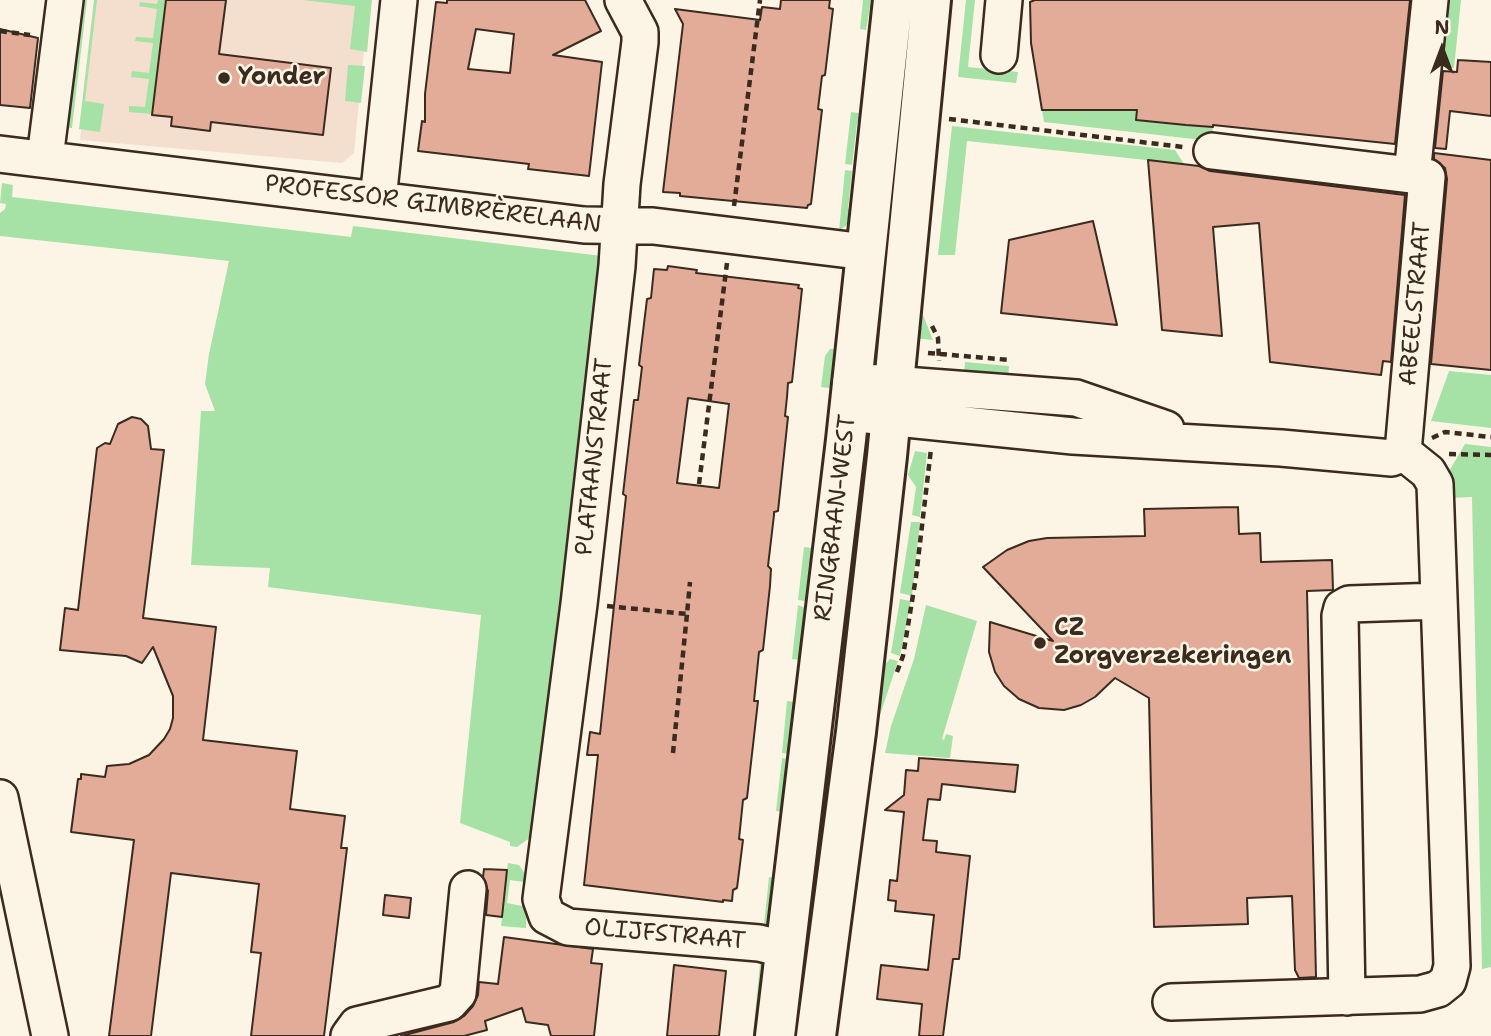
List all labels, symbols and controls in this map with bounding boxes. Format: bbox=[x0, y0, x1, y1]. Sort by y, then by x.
north arrow bbox=[1407, 14, 1477, 84]
text: N bbox=[1434, 15, 1450, 40]
place label: Yonder bbox=[238, 64, 325, 92]
marker: Yonder bbox=[216, 70, 232, 86]
street label: PROFESSOR GIMBRÈRELAAN bbox=[263, 170, 603, 240]
street label: ABEELSTRAAT bbox=[1394, 221, 1438, 387]
street label: PLATAANSTRAAT bbox=[570, 357, 620, 557]
street label: RINGBAAN-WEST bbox=[809, 413, 863, 623]
place label: CZ Zorgverzekeringen bbox=[1054, 615, 1291, 671]
marker: CZ Zorgverzekeringen bbox=[1032, 635, 1048, 651]
street label: OLIJFSTRAAT bbox=[583, 914, 747, 956]

